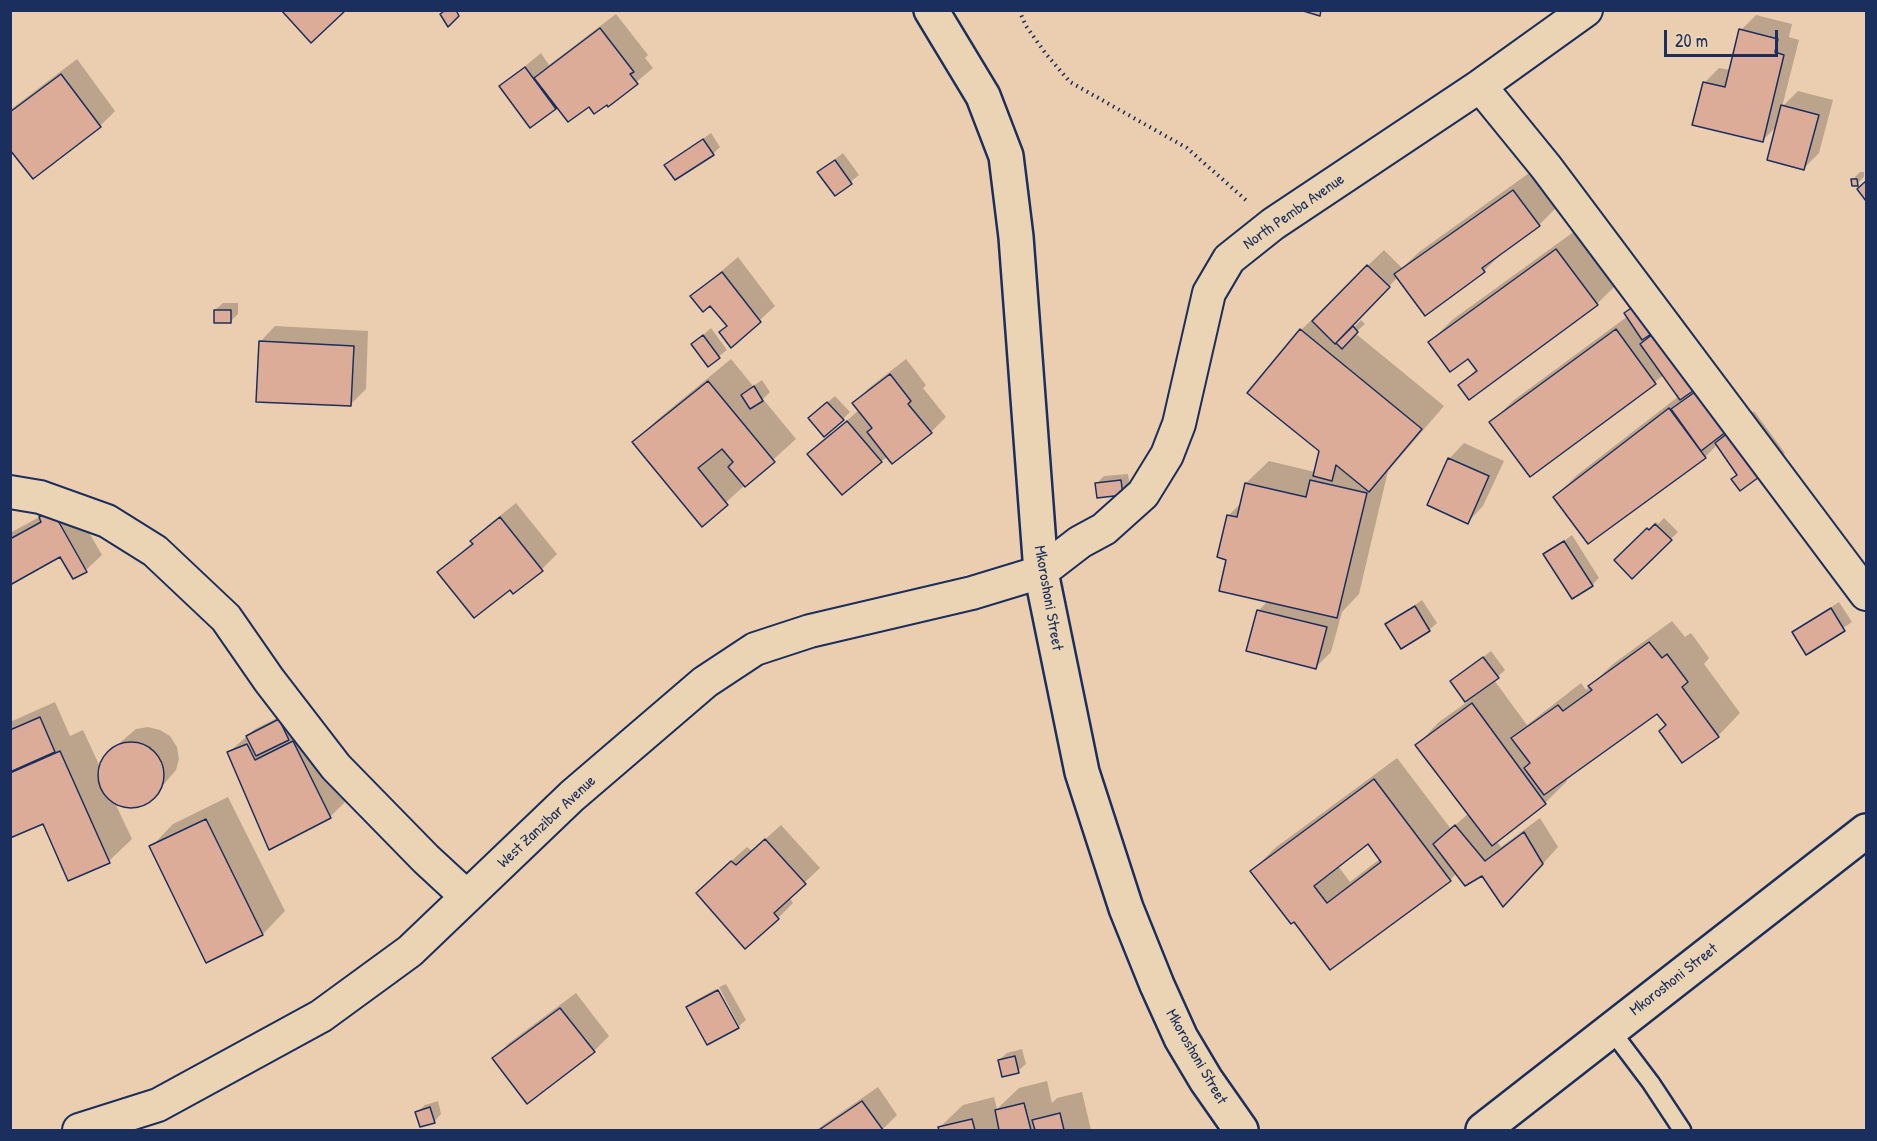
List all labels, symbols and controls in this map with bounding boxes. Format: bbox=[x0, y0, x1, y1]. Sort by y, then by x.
scale bar bbox=[1667, 18, 1781, 56]
text: 20 m bbox=[1675, 28, 1708, 53]
street label: North Pemba Avenue bbox=[1240, 170, 1348, 254]
street label: Mkoroshoni Street bbox=[1029, 544, 1067, 652]
street label: West Zanzibar Avenue bbox=[494, 772, 600, 872]
street label: Mkoroshoni Street bbox=[1626, 940, 1722, 1020]
street label: Mkoroshoni Street bbox=[1161, 1006, 1231, 1108]

